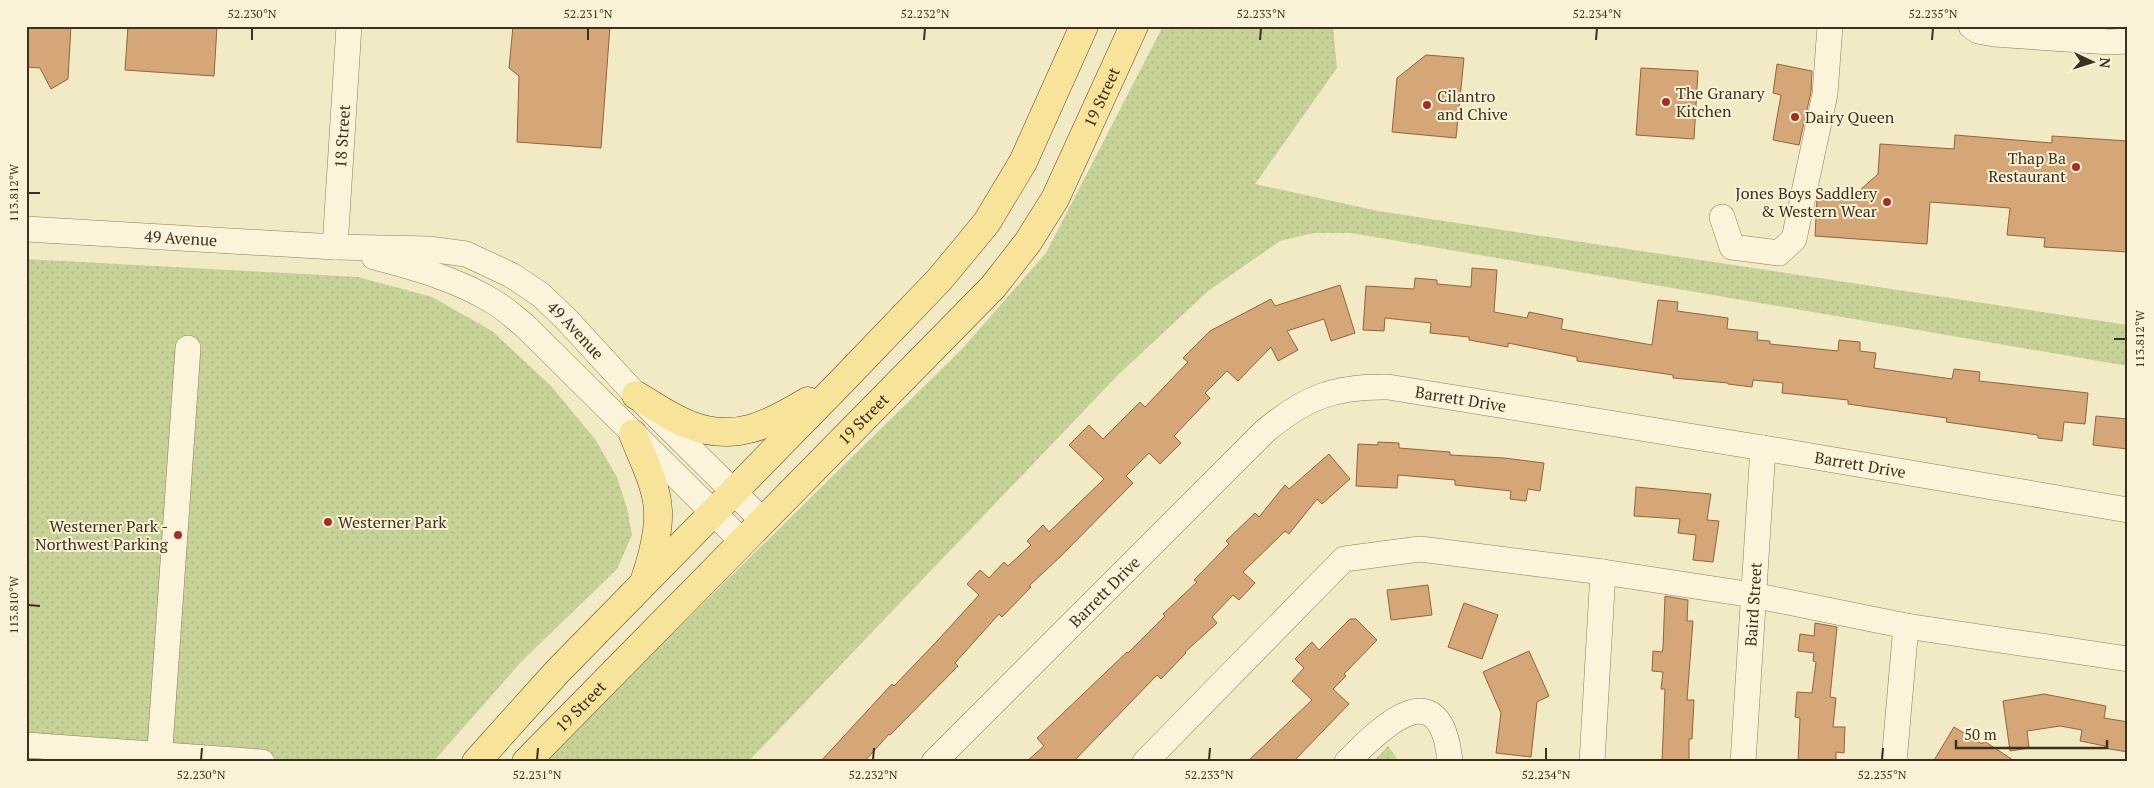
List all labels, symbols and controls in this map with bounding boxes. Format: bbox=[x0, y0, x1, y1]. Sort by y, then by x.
text: 52.230°N bbox=[227, 6, 277, 21]
text: 52.231°N bbox=[563, 6, 613, 21]
text: 52.232°N bbox=[900, 6, 950, 21]
text: 52.233°N bbox=[1236, 6, 1286, 21]
text: 52.234°N bbox=[1572, 6, 1622, 21]
text: 52.235°N bbox=[1908, 6, 1958, 21]
north arrow bbox=[2066, 38, 2116, 88]
text: N bbox=[2096, 57, 2115, 69]
street label: 19 Street bbox=[1078, 63, 1125, 131]
place label: The Granary Kitchen bbox=[1676, 82, 1765, 122]
place label: Cilantro and Chive bbox=[1437, 85, 1508, 125]
marker: The Granary Kitchen bbox=[1660, 96, 1672, 108]
marker: Cilantro and Chive bbox=[1421, 99, 1433, 111]
street label: 18 Street bbox=[329, 104, 355, 169]
place label: Dairy Queen bbox=[1805, 106, 1895, 128]
marker: Dairy Queen bbox=[1789, 111, 1801, 123]
place label: Thap Ba Restaurant bbox=[1988, 147, 2066, 187]
marker: Thap Ba Restaurant bbox=[2070, 161, 2082, 173]
text: 113.812°W bbox=[6, 163, 21, 222]
place label: Jones Boys Saddlery & Western Wear bbox=[1735, 182, 1878, 222]
marker: Jones Boys Saddlery & Western Wear bbox=[1881, 196, 1893, 208]
street label: 49 Avenue bbox=[144, 225, 218, 251]
street label: 49 Avenue bbox=[543, 296, 609, 364]
text: 113.812°W bbox=[2132, 309, 2147, 368]
street label: Barrett Drive bbox=[1413, 381, 1508, 417]
street label: 19 Street bbox=[833, 389, 893, 449]
street label: Barrett Drive bbox=[1813, 446, 1908, 483]
place label: Westerner Park bbox=[338, 511, 447, 533]
place label: Westerner Park - Northwest Parking bbox=[35, 515, 169, 555]
marker: Westerner Park bbox=[322, 516, 334, 528]
marker: Westerner Park - Northwest Parking bbox=[172, 529, 184, 541]
street label: Barrett Drive bbox=[1064, 551, 1145, 632]
street label: Baird Street bbox=[1739, 561, 1767, 647]
text: 113.810°W bbox=[6, 575, 21, 634]
street label: 19 Street bbox=[551, 676, 611, 737]
scale bar bbox=[1956, 718, 2108, 750]
text: 50 m bbox=[1964, 724, 1997, 744]
text: 52.230°N bbox=[176, 767, 226, 782]
text: 52.231°N bbox=[512, 767, 562, 782]
text: 52.232°N bbox=[848, 767, 898, 782]
text: 52.233°N bbox=[1184, 767, 1234, 782]
text: 52.234°N bbox=[1521, 767, 1571, 782]
text: 52.235°N bbox=[1857, 767, 1907, 782]

